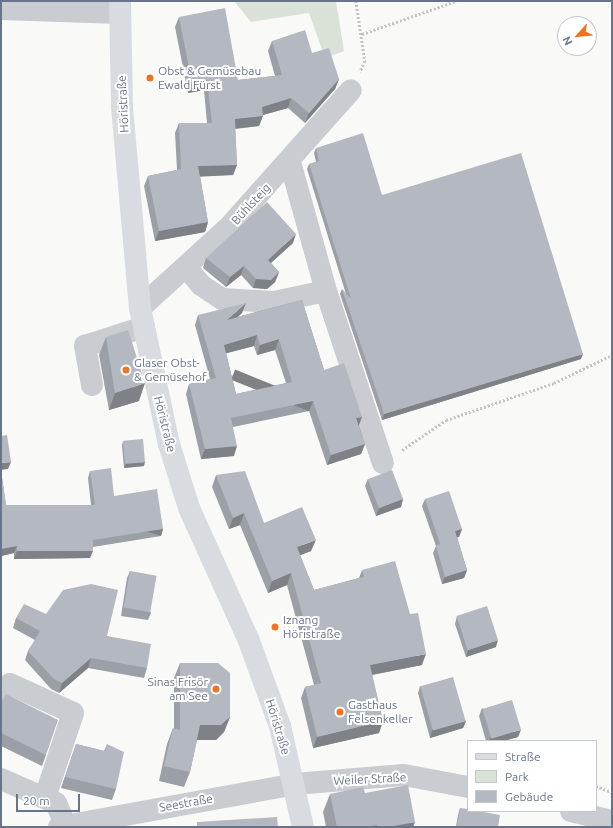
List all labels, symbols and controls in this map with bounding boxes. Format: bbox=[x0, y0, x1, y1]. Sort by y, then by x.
north arrow bbox=[557, 16, 597, 56]
text: N bbox=[560, 35, 574, 47]
place label: Obst & Gemüsebau Ewald Fürst bbox=[158, 64, 261, 92]
marker: Obst & Gemüsebau Ewald Fürst bbox=[145, 73, 155, 83]
street label: Höristraße bbox=[114, 75, 132, 133]
street label: Bühlsteig bbox=[228, 181, 274, 227]
place label: Glaser Obst- & Gemüsehof bbox=[134, 356, 207, 384]
marker: Glaser Obst- & Gemüsehof bbox=[121, 365, 131, 375]
street label: Höristraße bbox=[151, 394, 179, 454]
place label: Iznang Höristraße bbox=[283, 613, 340, 641]
marker: Iznang Höristraße bbox=[270, 622, 280, 632]
place label: Sinas Frisör am See bbox=[147, 675, 208, 703]
marker: Sinas Frisör am See bbox=[211, 684, 221, 694]
street label: Höristraße bbox=[263, 697, 293, 757]
place label: Gasthaus Felsenkeller bbox=[348, 698, 413, 726]
marker: Gasthaus Felsenkeller bbox=[335, 707, 345, 717]
legend bbox=[467, 740, 597, 812]
text: Straße bbox=[505, 750, 541, 763]
street label: Weiler Straße bbox=[333, 770, 407, 788]
text: Park bbox=[505, 770, 529, 783]
scale bar bbox=[18, 786, 82, 812]
text: Gebäude bbox=[505, 790, 553, 803]
street label: Seestraße bbox=[158, 791, 214, 815]
text: 20 m bbox=[23, 794, 50, 807]

